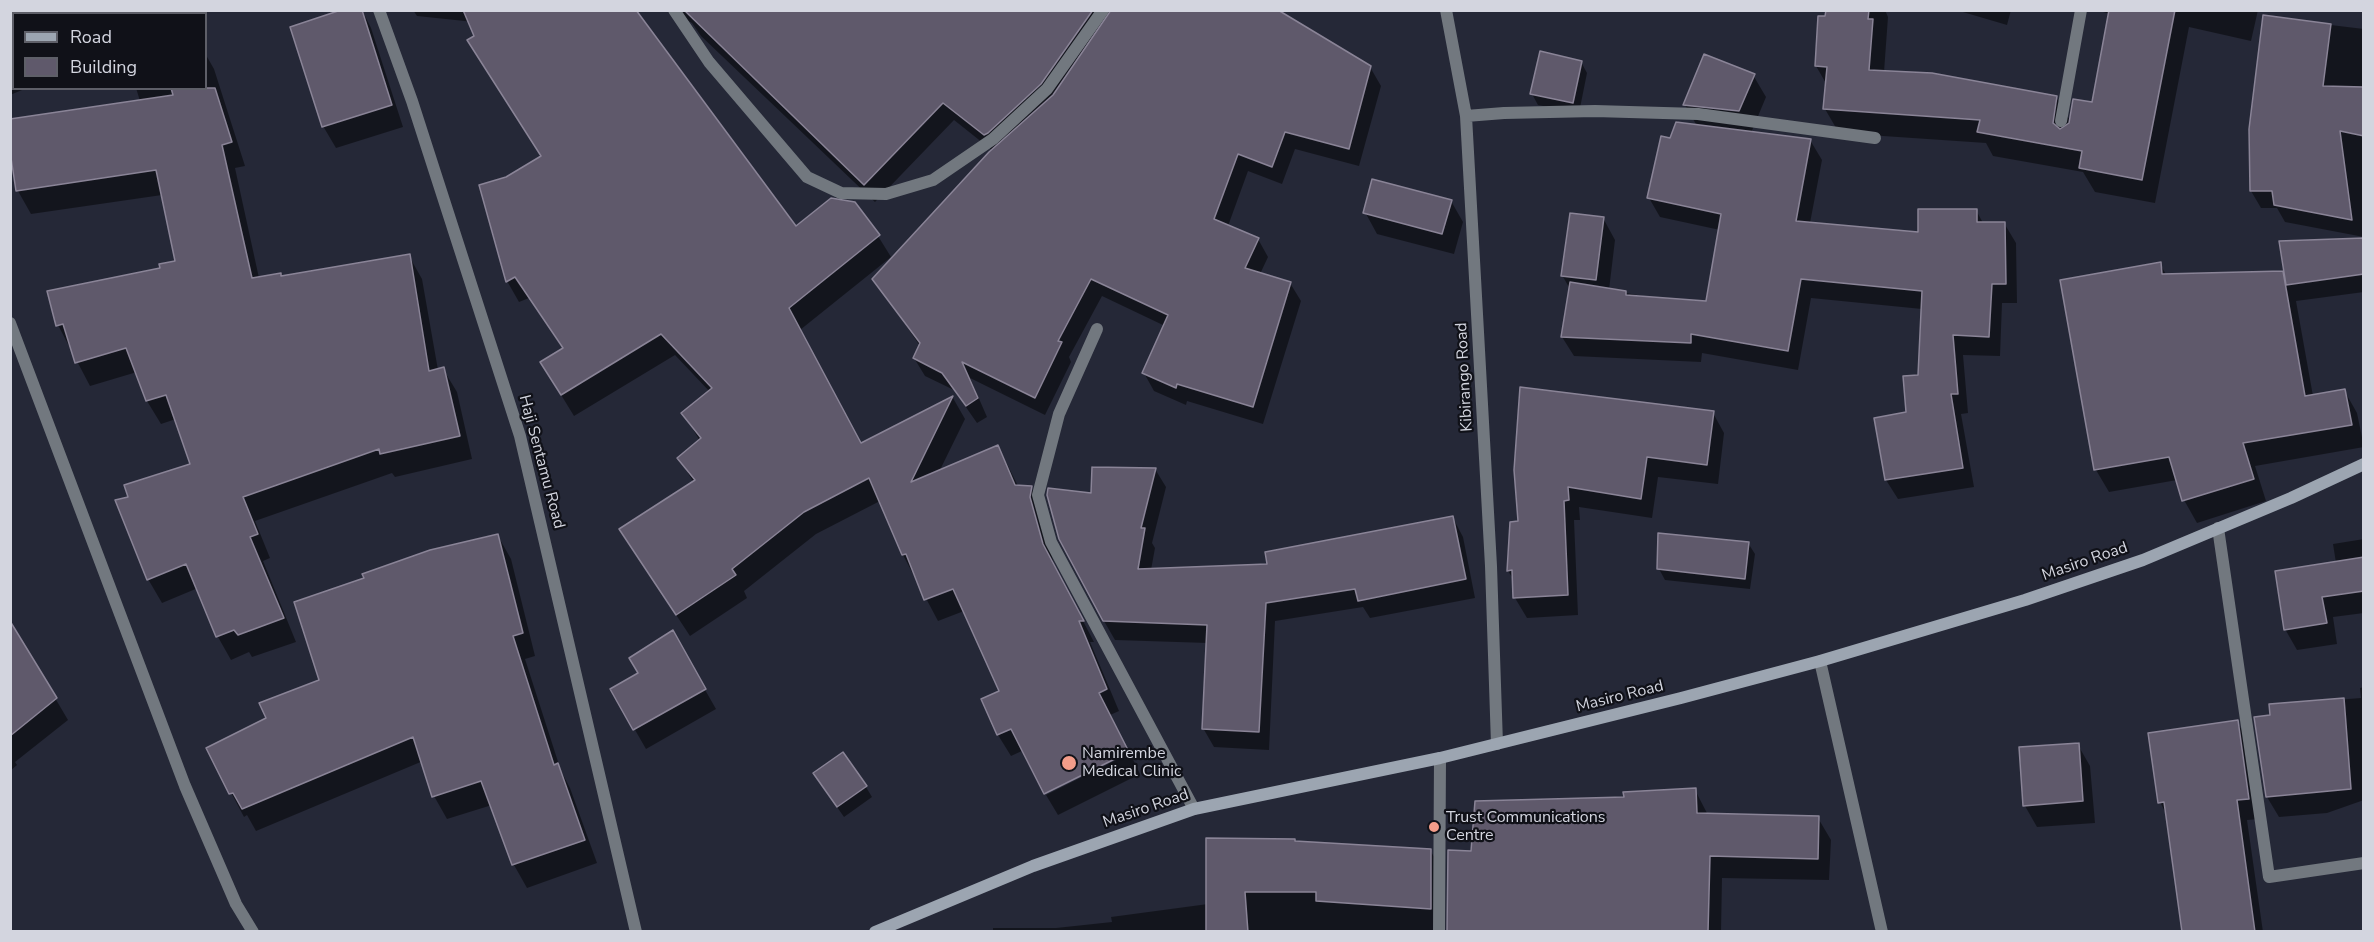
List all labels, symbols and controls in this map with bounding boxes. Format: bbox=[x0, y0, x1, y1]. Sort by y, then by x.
legend bbox=[12, 12, 207, 90]
text: Road bbox=[70, 25, 112, 49]
text: Building bbox=[70, 55, 137, 79]
street label: Kibirango Road bbox=[1453, 322, 1477, 432]
street label: Haji Sentamu Road bbox=[514, 393, 568, 531]
street label: Masiro Road bbox=[2040, 538, 2130, 586]
street label: Masiro Road bbox=[1574, 677, 1666, 717]
place label: Namirembe Medical Clinic bbox=[1082, 744, 1181, 782]
marker: Namirembe Medical Clinic bbox=[1060, 754, 1078, 772]
street label: Masiro Road bbox=[1101, 785, 1191, 833]
place label: Trust Communications Centre bbox=[1446, 808, 1606, 846]
marker: Trust Communications Centre bbox=[1427, 820, 1441, 834]

